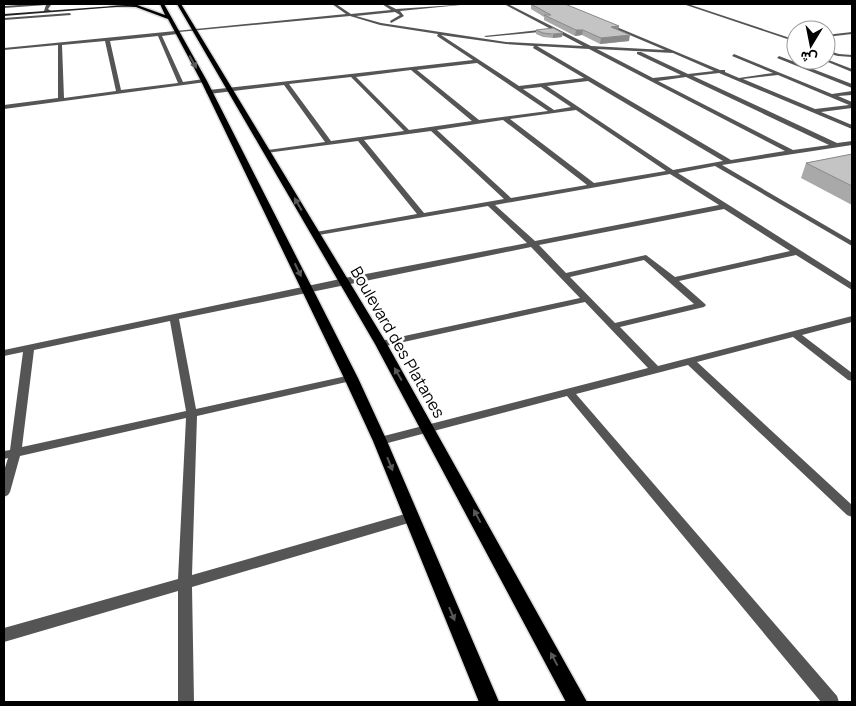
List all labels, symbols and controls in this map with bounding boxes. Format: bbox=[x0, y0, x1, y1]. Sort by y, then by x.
north arrow bbox=[786, 20, 836, 70]
text: ش bbox=[799, 47, 819, 69]
one-way arrow bbox=[189, 55, 197, 69]
one-way arrow bbox=[294, 197, 303, 210]
one-way arrow bbox=[294, 262, 302, 277]
street label: Boulevard des Platanes bbox=[346, 262, 450, 422]
one-way arrow bbox=[394, 367, 403, 381]
one-way arrow bbox=[386, 457, 394, 471]
one-way arrow bbox=[473, 509, 481, 524]
one-way arrow bbox=[448, 607, 456, 622]
one-way arrow bbox=[550, 652, 558, 667]

